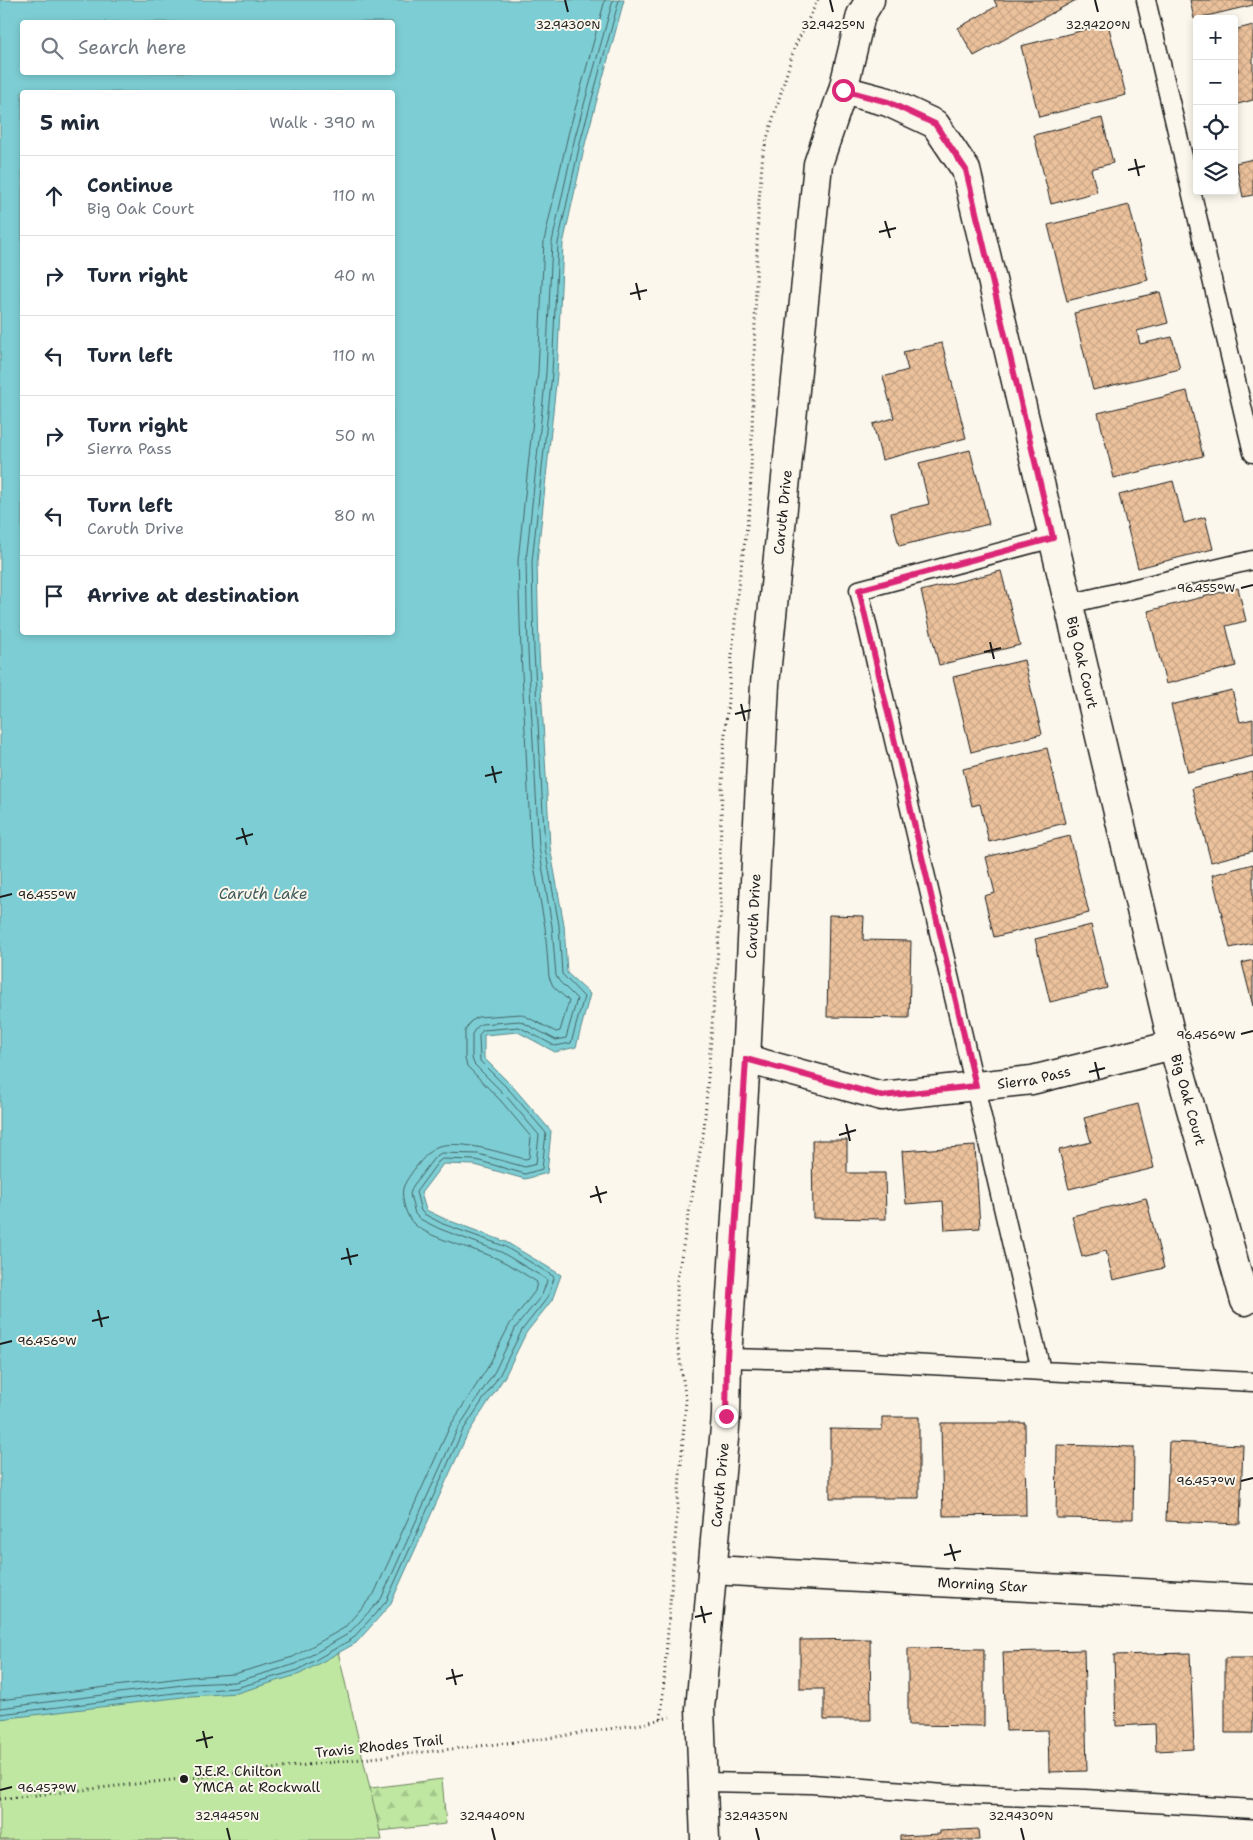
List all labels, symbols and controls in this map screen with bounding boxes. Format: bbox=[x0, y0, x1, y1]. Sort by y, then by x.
map controls bbox=[1193, 15, 1238, 195]
button: + bbox=[1193, 15, 1238, 60]
text: 32.9430°N bbox=[535, 17, 601, 33]
text: 32.9425°N bbox=[801, 17, 865, 33]
text: 32.9420°N bbox=[1066, 17, 1130, 33]
search box bbox=[20, 20, 395, 75]
icon: search bbox=[38, 34, 66, 62]
text: Search here bbox=[78, 35, 187, 60]
button: − bbox=[1193, 60, 1238, 105]
route start bbox=[832, 79, 855, 102]
button: locate bbox=[1193, 105, 1238, 150]
text: 5 min bbox=[40, 109, 100, 137]
text: Walk · 390 m bbox=[269, 112, 375, 133]
button: layers bbox=[1193, 150, 1238, 195]
text: Continue bbox=[87, 173, 173, 198]
icon: ahead bbox=[40, 182, 68, 210]
text: 110 m bbox=[332, 185, 375, 206]
text: Big Oak Court bbox=[87, 198, 194, 219]
icon: right bbox=[40, 262, 68, 290]
text: Turn right bbox=[87, 263, 188, 288]
text: 40 m bbox=[333, 265, 375, 286]
icon: left bbox=[40, 342, 68, 370]
text: Turn left bbox=[87, 343, 173, 368]
text: 110 m bbox=[332, 345, 375, 366]
text: Turn right bbox=[87, 413, 188, 438]
icon: right bbox=[40, 422, 68, 450]
text: 50 m bbox=[335, 425, 375, 446]
text: Sierra Pass bbox=[87, 438, 172, 459]
street label: Caruth Drive bbox=[769, 469, 796, 555]
text: Turn left bbox=[87, 493, 173, 518]
icon: left bbox=[40, 502, 68, 530]
text: 80 m bbox=[334, 505, 375, 526]
text: Caruth Drive bbox=[87, 518, 184, 539]
text: 96.455°W bbox=[1177, 580, 1235, 596]
icon: arrive bbox=[40, 582, 68, 610]
text: Arrive at destination bbox=[87, 583, 299, 608]
street label: Big Oak Court bbox=[1063, 615, 1102, 710]
street label: Caruth Drive bbox=[742, 873, 764, 959]
water label: Caruth Lake bbox=[219, 884, 307, 904]
text: 96.455°W bbox=[18, 887, 76, 903]
text: 96.456°W bbox=[1176, 1027, 1236, 1043]
street label: Big Oak Court bbox=[1167, 1052, 1210, 1148]
street label: Sierra Pass bbox=[996, 1062, 1072, 1093]
text: 96.456°W bbox=[17, 1333, 77, 1349]
route end bbox=[715, 1405, 738, 1428]
street label: Caruth Drive bbox=[707, 1442, 733, 1528]
text: 96.457°W bbox=[1176, 1473, 1236, 1489]
street label: Morning Star bbox=[937, 1573, 1029, 1596]
street label: Travis Rhodes Trail bbox=[314, 1730, 445, 1762]
place label: J.E.R. Chilton YMCA at Rockwall bbox=[194, 1762, 321, 1796]
marker: J.E.R. Chilton YMCA at Rockwall bbox=[178, 1773, 190, 1785]
text: 96.457°W bbox=[17, 1780, 77, 1796]
text: 32.9445°N bbox=[195, 1808, 259, 1824]
text: 32.9440°N bbox=[459, 1808, 525, 1824]
text: 32.9435°N bbox=[724, 1808, 788, 1824]
text: 32.9430°N bbox=[988, 1808, 1054, 1824]

